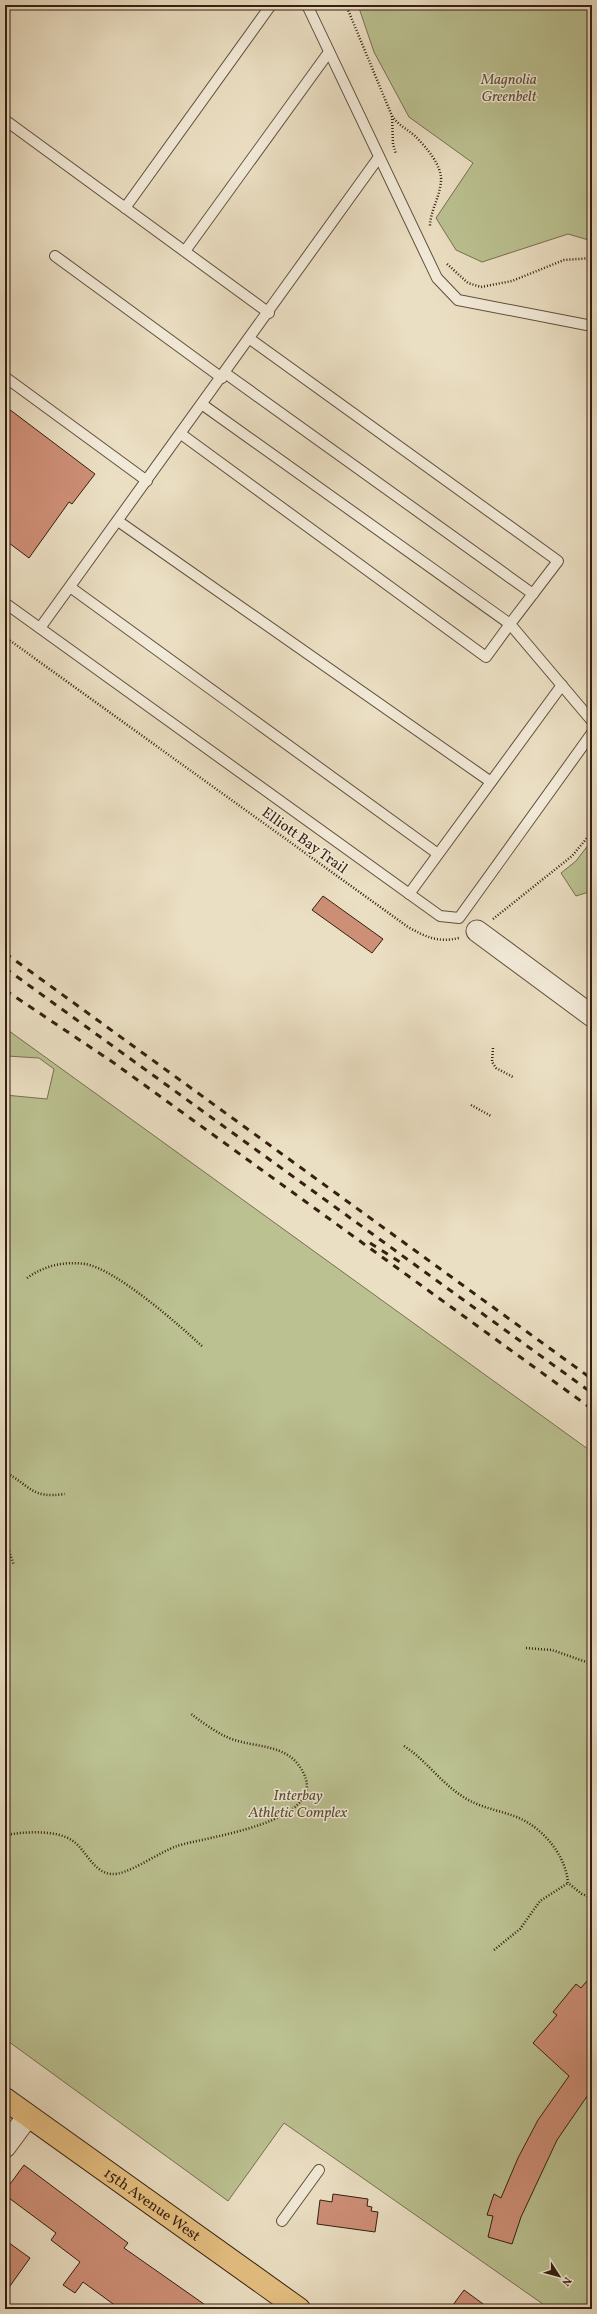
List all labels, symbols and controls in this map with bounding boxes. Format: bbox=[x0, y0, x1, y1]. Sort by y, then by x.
park label: Magnolia Greenbelt bbox=[480, 70, 538, 108]
street label: Elliott Bay Trail bbox=[257, 803, 351, 880]
park label: Interbay Athletic Complex bbox=[247, 1786, 348, 1824]
street label: 15th Avenue West bbox=[99, 2164, 204, 2247]
north arrow bbox=[539, 2256, 579, 2296]
text: N bbox=[557, 2273, 574, 2289]

